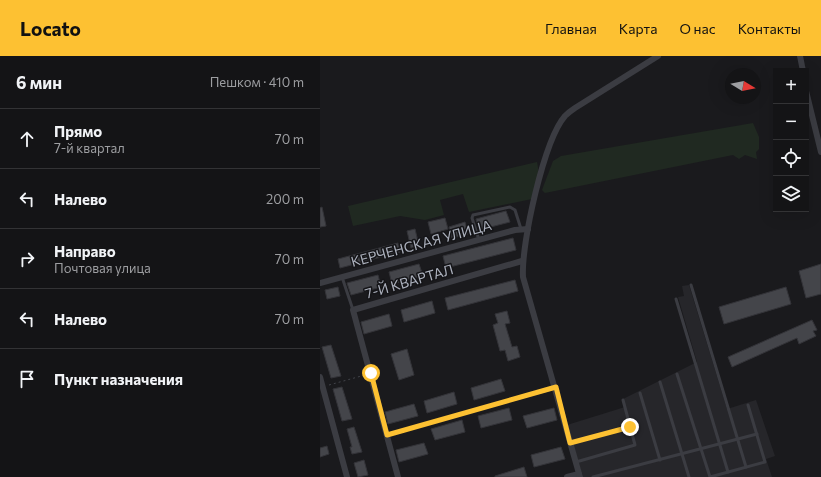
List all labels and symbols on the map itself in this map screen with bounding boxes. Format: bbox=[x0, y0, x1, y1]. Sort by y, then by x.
north arrow bbox=[725, 68, 761, 104]
street label: КЕРЧЕНСКАЯ УЛИЦА bbox=[349, 216, 494, 270]
street label: 7-Й КВАРТАЛ bbox=[363, 260, 455, 302]
route start bbox=[362, 364, 380, 382]
route end bbox=[621, 418, 639, 436]

